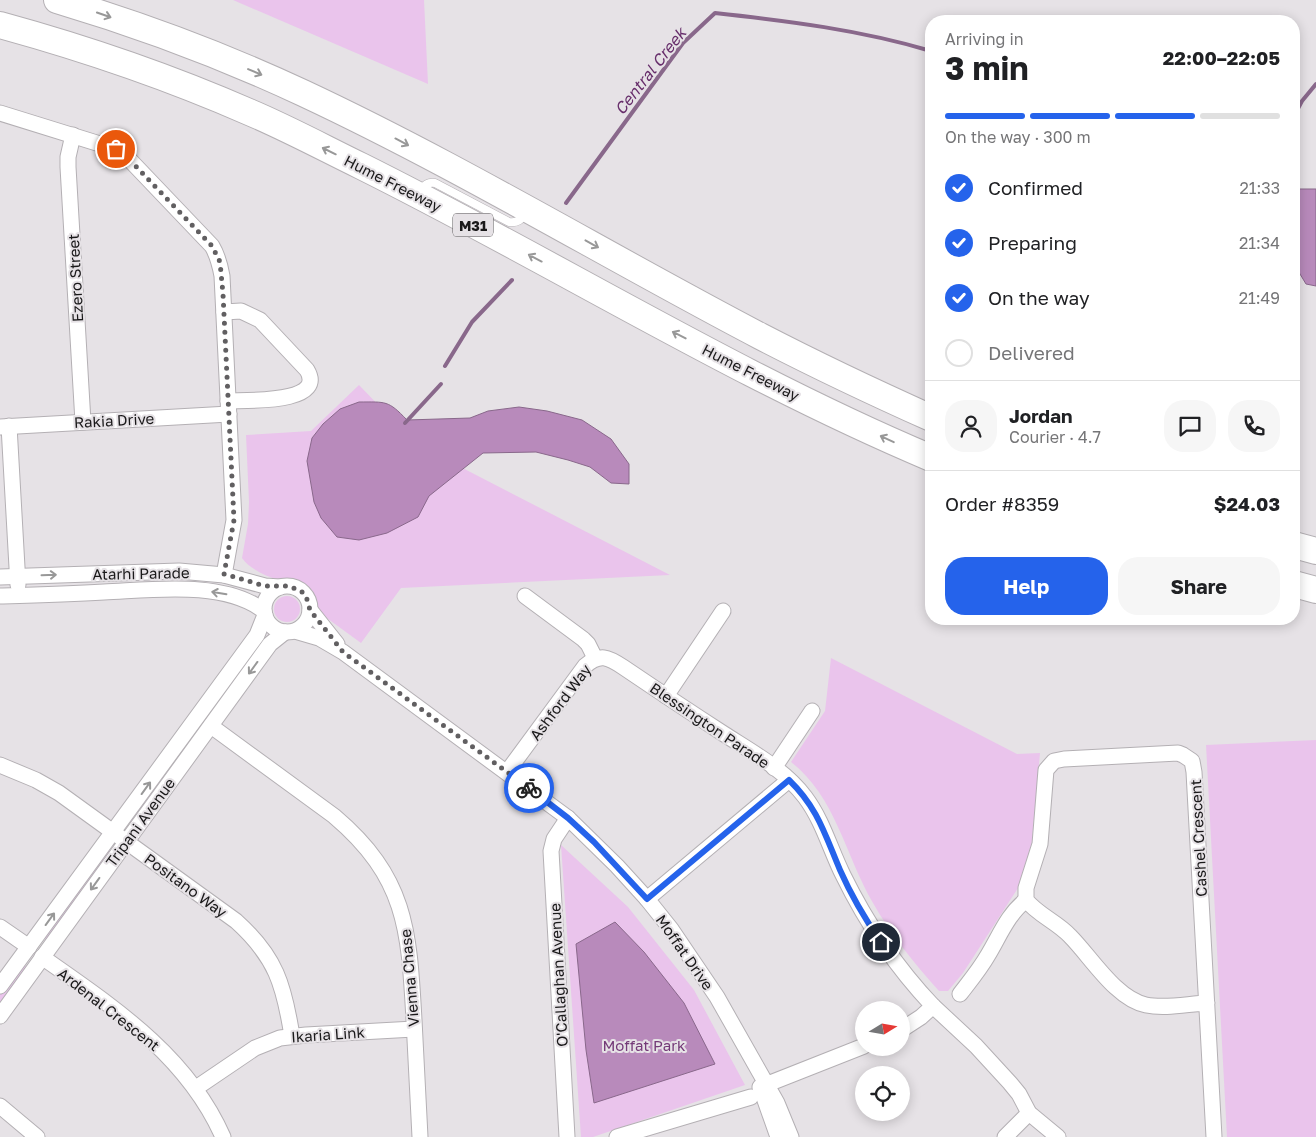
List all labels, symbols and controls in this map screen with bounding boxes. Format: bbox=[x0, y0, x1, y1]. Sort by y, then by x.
one-way arrow bbox=[95, 10, 111, 20]
water label: Central Creek bbox=[610, 22, 691, 119]
text: Arriving in bbox=[945, 29, 1024, 49]
text: 22:00–22:05 bbox=[1163, 46, 1280, 69]
text: 3 min bbox=[945, 49, 1029, 87]
one-way arrow bbox=[248, 69, 263, 78]
text: On the way · 300 m bbox=[945, 127, 1091, 147]
pin bbox=[95, 128, 137, 170]
icon: bag bbox=[102, 135, 130, 163]
one-way arrow bbox=[395, 137, 410, 147]
one-way arrow bbox=[322, 146, 337, 156]
street label: Hume Freeway bbox=[341, 151, 445, 215]
icon: check bbox=[945, 174, 973, 202]
text: Confirmed bbox=[988, 176, 1083, 199]
text: 21:33 bbox=[1239, 178, 1280, 198]
road number: M31 bbox=[453, 214, 493, 236]
icon: check bbox=[945, 229, 973, 257]
text: Preparing bbox=[988, 231, 1077, 254]
street label: Ezero Street bbox=[64, 233, 86, 323]
text: 21:34 bbox=[1239, 233, 1280, 253]
one-way arrow bbox=[584, 239, 599, 249]
one-way arrow bbox=[528, 253, 543, 263]
icon: check bbox=[945, 284, 973, 312]
text: On the way bbox=[988, 286, 1090, 309]
text: 21:49 bbox=[1239, 288, 1280, 308]
one-way arrow bbox=[671, 330, 686, 340]
street label: Hume Freeway bbox=[699, 340, 803, 404]
text: Delivered bbox=[988, 341, 1075, 364]
button: person bbox=[945, 400, 997, 452]
button: chat bbox=[1164, 400, 1216, 452]
button: phone bbox=[1228, 400, 1280, 452]
text: Jordan bbox=[1009, 404, 1073, 427]
street label: Rakia Drive bbox=[73, 409, 155, 431]
text: Courier · 4.7 bbox=[1009, 427, 1101, 447]
one-way arrow bbox=[879, 434, 894, 444]
text: Order #8359 bbox=[945, 492, 1059, 515]
text: $24.03 bbox=[1214, 492, 1280, 515]
button: Help bbox=[945, 557, 1108, 615]
button: Share bbox=[1118, 557, 1280, 615]
street label: Atarhi Parade bbox=[92, 563, 190, 583]
one-way arrow bbox=[40, 570, 56, 580]
one-way arrow bbox=[212, 588, 228, 598]
street label: Ashford Way bbox=[526, 660, 595, 744]
one-way arrow bbox=[248, 661, 258, 675]
street label: Blessington Parade bbox=[647, 678, 773, 772]
courier bbox=[504, 763, 554, 813]
street label: Tripani Avenue bbox=[102, 774, 178, 870]
icon: bike bbox=[515, 774, 543, 802]
street label: Cashel Crescent bbox=[1186, 779, 1210, 897]
one-way arrow bbox=[141, 781, 151, 795]
street label: Positano Way bbox=[141, 849, 231, 921]
one-way arrow bbox=[90, 877, 100, 891]
street label: O'Callaghan Avenue bbox=[545, 902, 571, 1047]
street label: Moffat Drive bbox=[652, 911, 718, 993]
one-way arrow bbox=[45, 912, 55, 926]
pin bbox=[860, 921, 902, 963]
street label: Vienna Chase bbox=[396, 928, 422, 1028]
icon: home bbox=[867, 928, 895, 956]
street label: Ardenal Crescent bbox=[54, 964, 164, 1054]
north arrow bbox=[855, 1001, 910, 1056]
map controls bbox=[855, 1001, 910, 1121]
street label: Ikaria Link bbox=[291, 1022, 366, 1046]
park label: Moffat Park bbox=[602, 1036, 686, 1054]
button: locate bbox=[855, 1066, 910, 1121]

